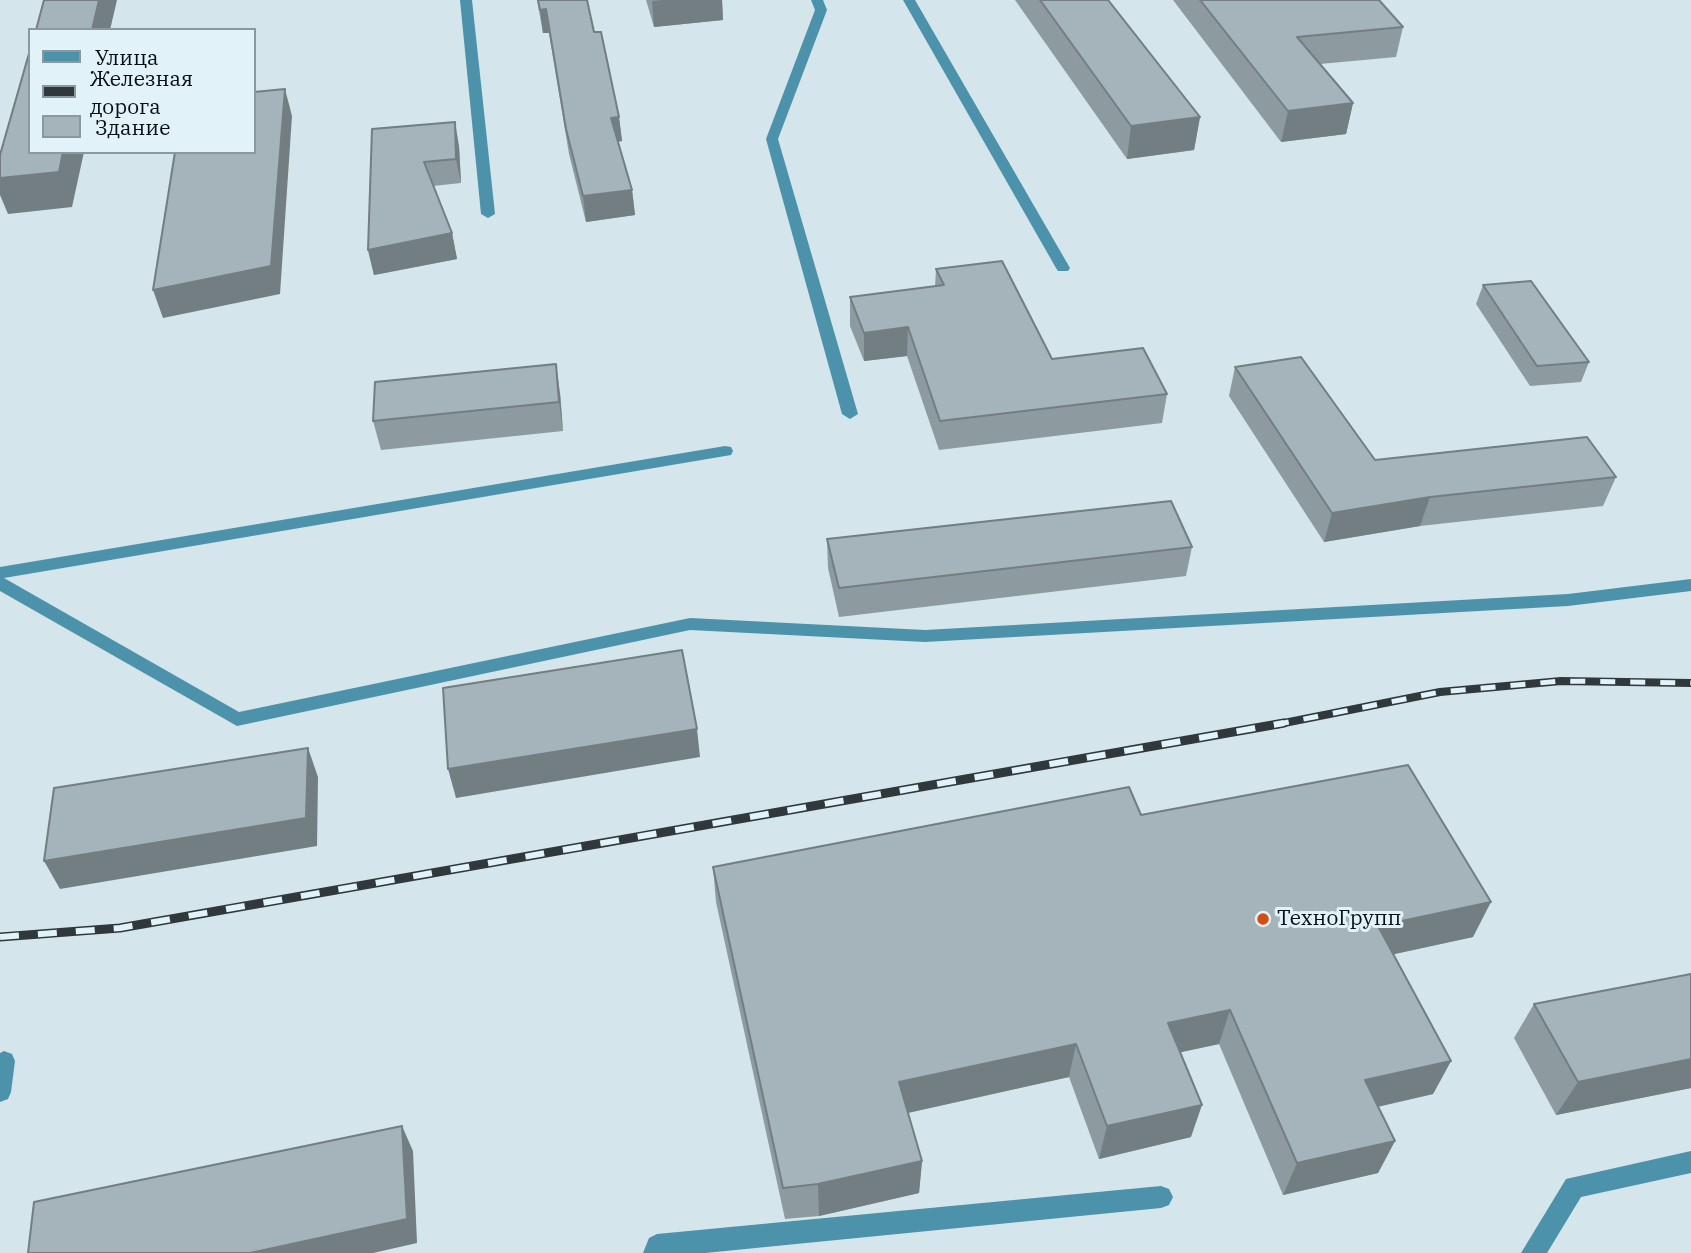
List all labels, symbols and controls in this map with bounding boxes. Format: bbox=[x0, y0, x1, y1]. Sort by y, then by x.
legend bbox=[28, 28, 256, 154]
text: Улица bbox=[95, 43, 159, 71]
text: Железная дорога bbox=[90, 64, 193, 120]
text: Здание bbox=[95, 113, 170, 141]
place label: ТехноГрупп bbox=[1277, 906, 1401, 932]
marker: ТехноГрупп bbox=[1255, 911, 1271, 927]

